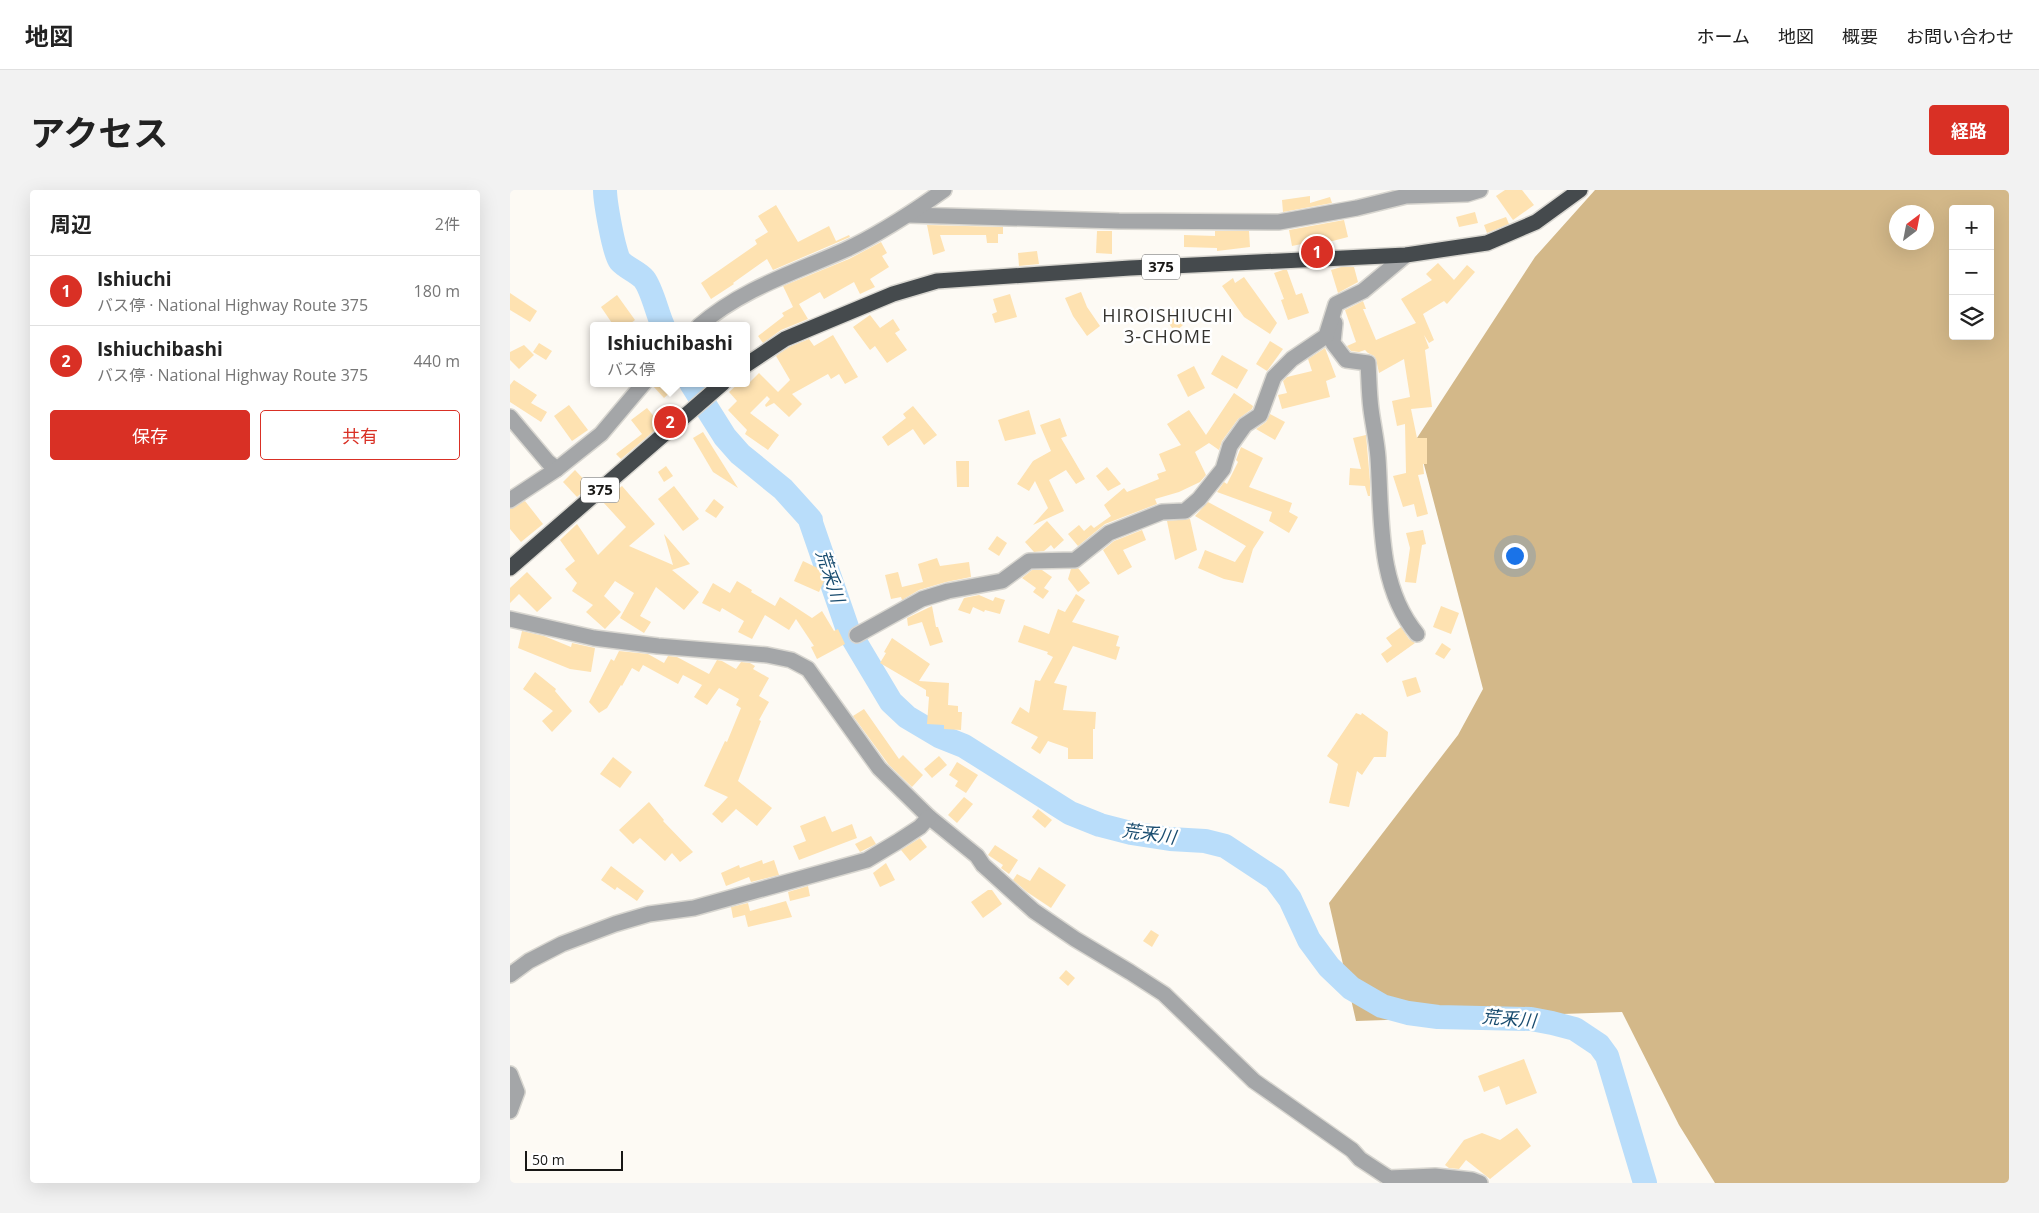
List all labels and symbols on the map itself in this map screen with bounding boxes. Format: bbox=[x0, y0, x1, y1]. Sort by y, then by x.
north arrow bbox=[1889, 205, 1934, 250]
pin: 1 bbox=[1301, 233, 1333, 271]
road number: 375 bbox=[1142, 254, 1180, 280]
district label: HIROISHIUCHI 3-CHOME bbox=[1102, 303, 1234, 348]
pin: 2 bbox=[654, 403, 686, 441]
road number: 375 bbox=[581, 478, 619, 502]
your location bbox=[1502, 543, 1528, 569]
water label: 荒釆川 bbox=[811, 546, 851, 607]
water label: 荒釆川 bbox=[1121, 817, 1180, 849]
water label: 荒釆川 bbox=[1481, 1004, 1539, 1032]
scale bar bbox=[525, 1148, 622, 1171]

